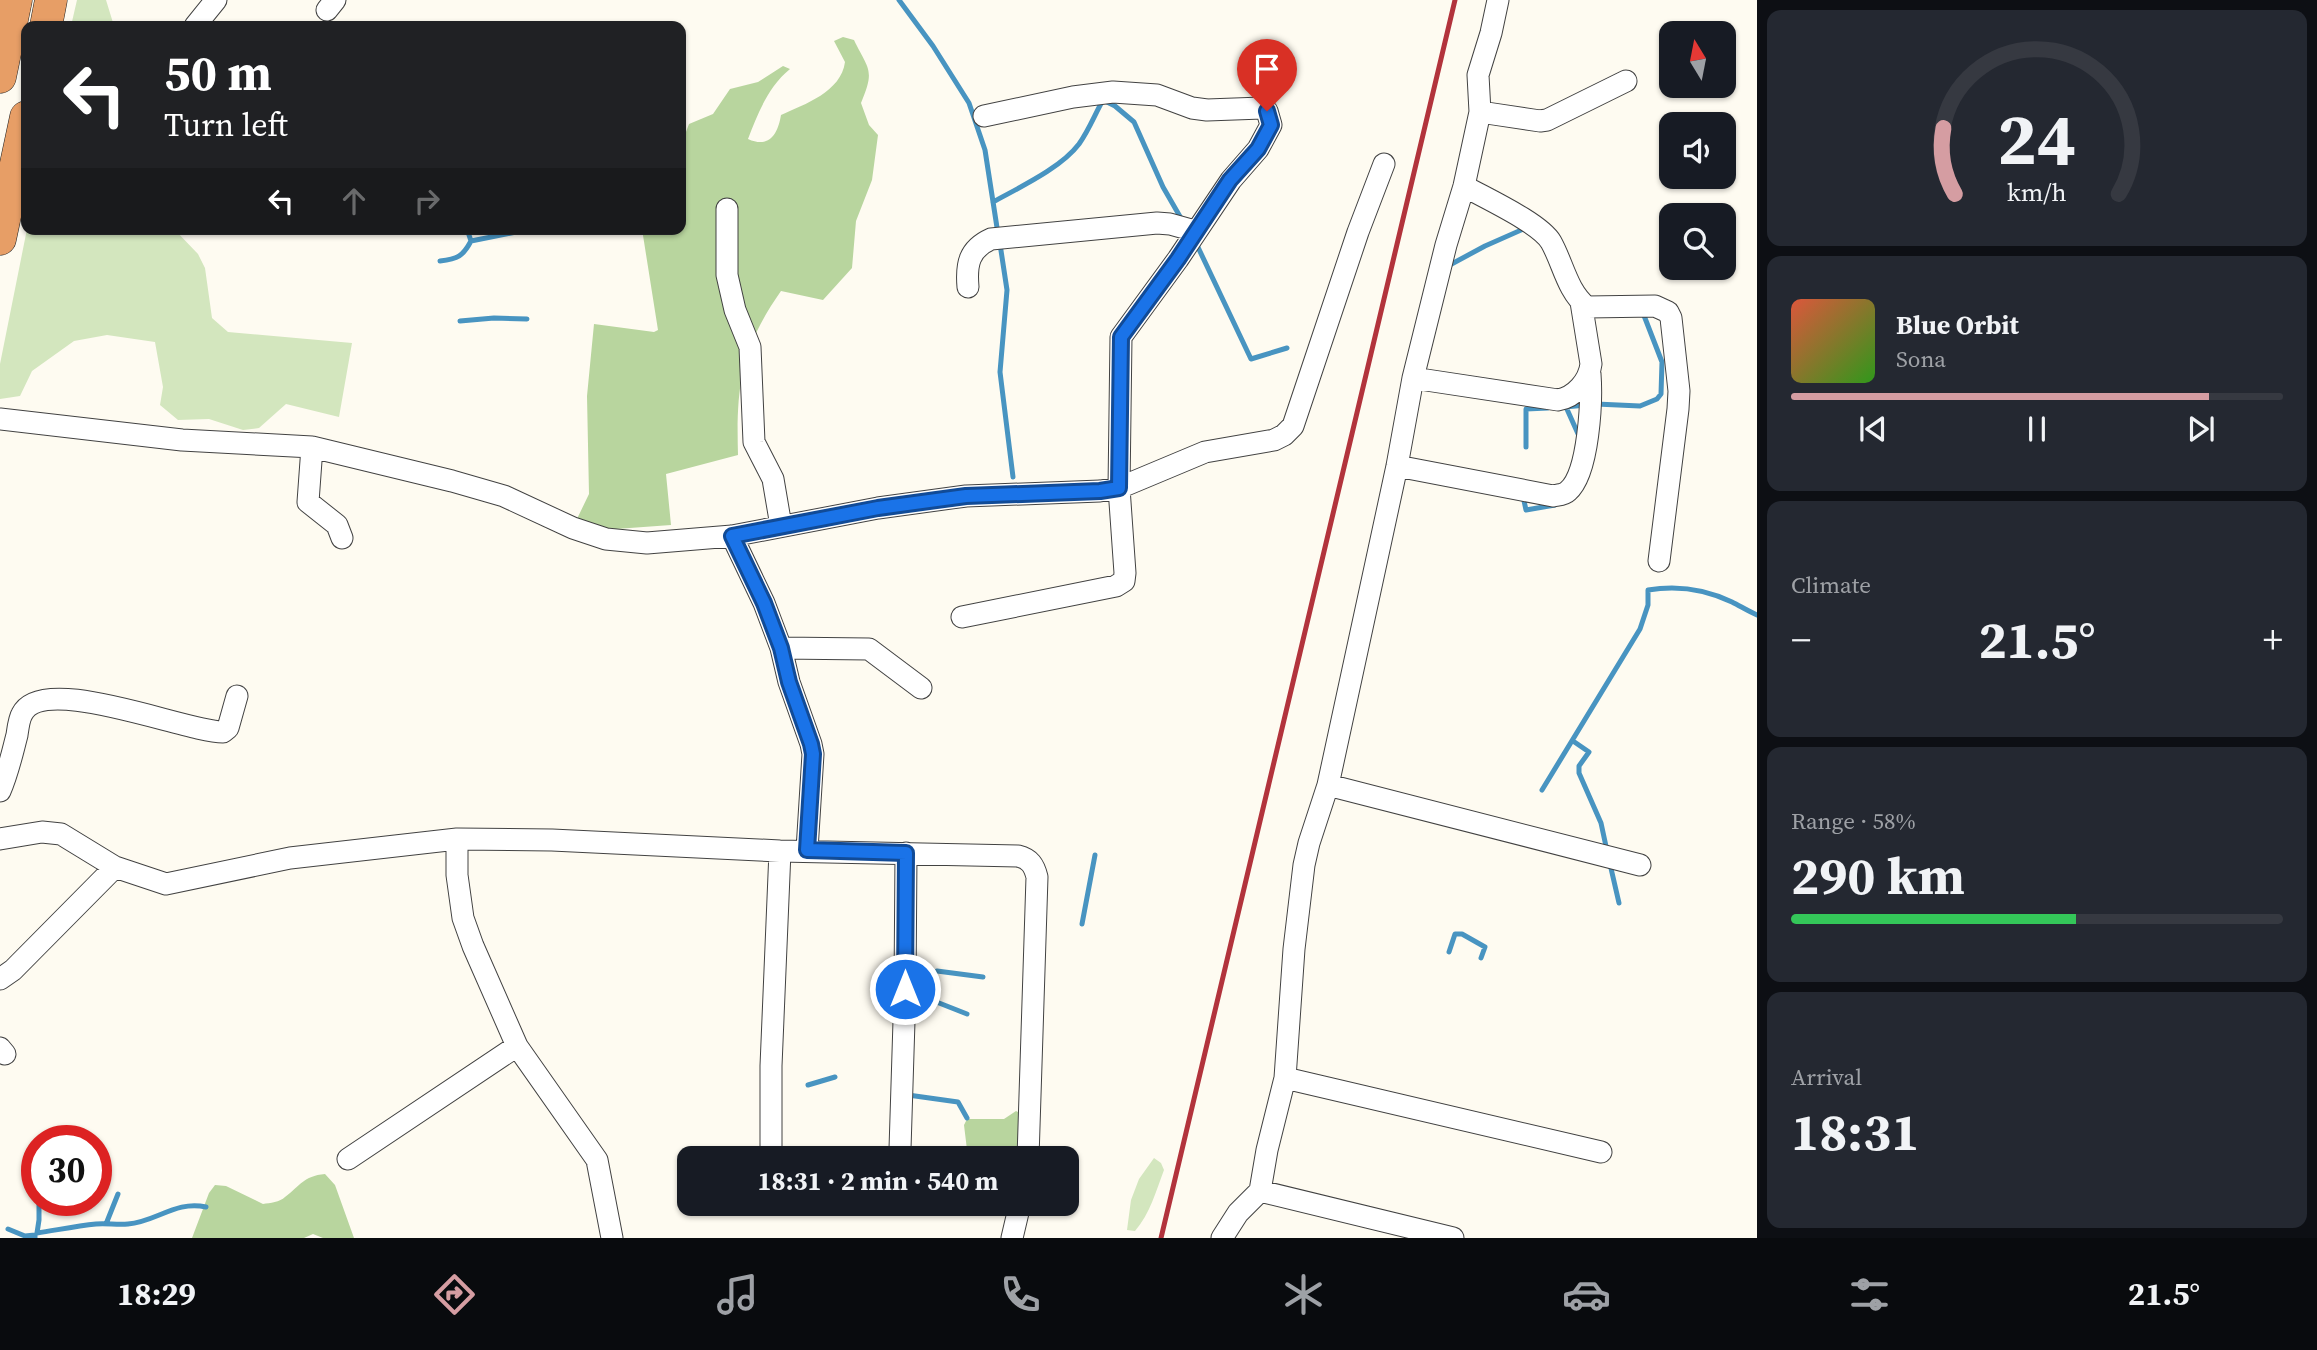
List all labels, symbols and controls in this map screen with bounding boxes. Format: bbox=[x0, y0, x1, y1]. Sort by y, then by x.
north arrow bbox=[1659, 21, 1736, 98]
map controls bbox=[1659, 21, 1736, 280]
text: 50 m bbox=[164, 39, 272, 106]
pin bbox=[1237, 39, 1297, 111]
icon: left bbox=[49, 49, 140, 140]
icon: arrive bbox=[1248, 50, 1286, 88]
text: 24 bbox=[1998, 89, 2076, 188]
text: Turn left bbox=[164, 103, 288, 147]
button: sound bbox=[1659, 112, 1736, 189]
text: km/h bbox=[2007, 175, 2067, 209]
icon: left bbox=[262, 182, 300, 220]
icon: ahead bbox=[335, 182, 373, 220]
icon: right bbox=[408, 182, 446, 220]
button: search bbox=[1659, 203, 1736, 280]
text: Blue Orbit bbox=[1896, 307, 2019, 343]
text: Sona bbox=[1896, 343, 1946, 375]
icon: previous bbox=[1854, 410, 1892, 448]
icon: pause bbox=[2018, 410, 2056, 448]
icon: next bbox=[2182, 410, 2220, 448]
text: Climate bbox=[1791, 569, 1871, 601]
text: 21.5° bbox=[1978, 604, 2096, 675]
text: − bbox=[1791, 614, 1811, 666]
text: + bbox=[2263, 614, 2283, 666]
text: Range · 58% bbox=[1791, 805, 1916, 837]
text: 290 km bbox=[1791, 840, 1965, 911]
position arrow bbox=[868, 952, 942, 1026]
text: Arrival bbox=[1791, 1061, 1862, 1093]
text: 18:31 bbox=[1791, 1096, 1919, 1167]
speed limit sign: 30 bbox=[21, 1125, 112, 1216]
text: 18:31 · 2 min · 540 m bbox=[758, 1163, 998, 1199]
icon: directions bbox=[430, 1270, 479, 1319]
icon: music bbox=[713, 1270, 762, 1319]
icon: phone bbox=[996, 1270, 1045, 1319]
icon: climate bbox=[1279, 1270, 1328, 1319]
icon: car bbox=[1562, 1270, 1611, 1319]
icon: filters bbox=[1845, 1270, 1894, 1319]
text: 18:29 bbox=[117, 1272, 196, 1316]
text: 21.5° bbox=[2128, 1272, 2200, 1316]

